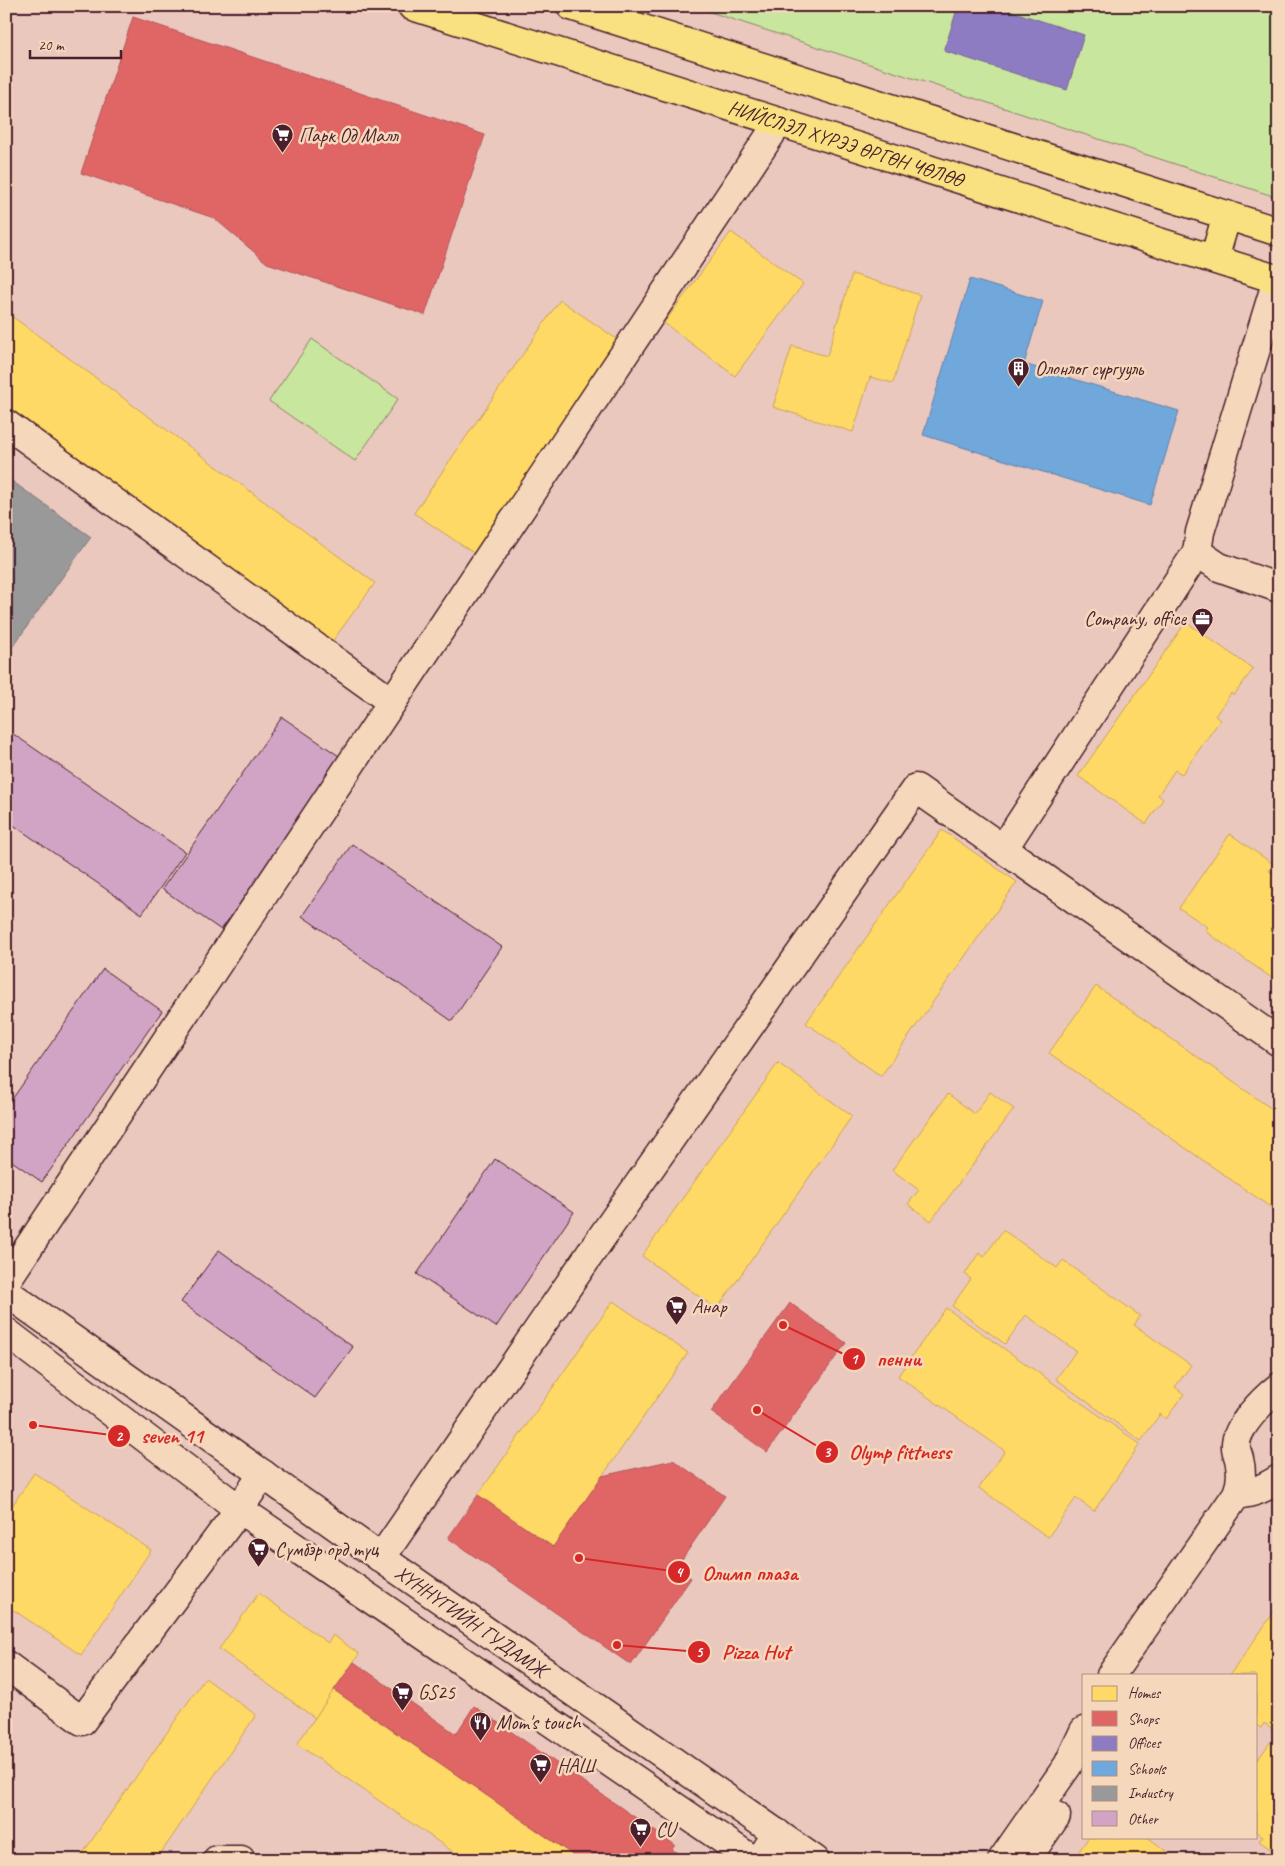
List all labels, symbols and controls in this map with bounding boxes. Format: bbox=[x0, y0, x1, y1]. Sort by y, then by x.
scale bar bbox=[30, 28, 121, 60]
text: 20 m bbox=[38, 36, 65, 55]
street label: НИЙСЛЭЛ ХҮРЭЭ ӨРГӨН ЧӨЛӨӨ bbox=[725, 95, 968, 193]
supermarket icon: Парк Од Малл bbox=[271, 123, 295, 154]
place label: Парк Од Малл bbox=[299, 123, 400, 148]
building icon: Олонлог сургууль bbox=[1007, 356, 1031, 387]
place label: Олонлог сургууль bbox=[1035, 356, 1145, 381]
place label: Company, office bbox=[1084, 606, 1187, 631]
office icon: Company, office bbox=[1190, 606, 1214, 637]
supermarket icon: Анар bbox=[664, 1294, 688, 1325]
place label: Анар bbox=[692, 1294, 728, 1319]
callout: пенни bbox=[842, 1341, 932, 1377]
text: пенни bbox=[876, 1346, 923, 1372]
text: 1 bbox=[851, 1350, 860, 1369]
callout: seven 11 bbox=[106, 1418, 213, 1454]
text: seven 11 bbox=[141, 1423, 206, 1449]
text: 2 bbox=[116, 1427, 124, 1446]
callout: Olymp fittness bbox=[815, 1434, 961, 1470]
text: Olymp fittness bbox=[849, 1439, 954, 1466]
text: 3 bbox=[824, 1443, 832, 1462]
supermarket icon: Сүмбэр орд түц bbox=[247, 1537, 271, 1568]
place label: Сүмбэр орд түц bbox=[275, 1537, 380, 1562]
callout: Олимп плаза bbox=[667, 1554, 807, 1590]
street label: ХҮННҮГИЙН ГУДАМЖ bbox=[390, 1560, 555, 1685]
text: Олимп плаза bbox=[702, 1560, 800, 1586]
text: 4 bbox=[676, 1563, 685, 1582]
callout: Pizza Hut bbox=[687, 1634, 800, 1670]
text: Pizza Hut bbox=[722, 1639, 793, 1665]
text: 5 bbox=[696, 1643, 704, 1662]
legend bbox=[1082, 1674, 1258, 1838]
supermarket icon: GS25 bbox=[390, 1680, 414, 1711]
place label: GS25 bbox=[418, 1680, 456, 1705]
text: Homes bbox=[1128, 1684, 1162, 1703]
restaurant icon: Mom's touch bbox=[468, 1710, 492, 1741]
place label: Mom's touch bbox=[496, 1710, 582, 1735]
text: Shops bbox=[1128, 1710, 1161, 1729]
text: Offices bbox=[1128, 1734, 1162, 1753]
supermarket icon: НАШ bbox=[529, 1753, 553, 1784]
place label: НАШ bbox=[557, 1753, 597, 1778]
text: Schools bbox=[1128, 1760, 1167, 1779]
text: Industry bbox=[1128, 1784, 1175, 1803]
text: Other bbox=[1128, 1810, 1159, 1829]
supermarket icon: CU bbox=[628, 1817, 652, 1848]
place label: CU bbox=[656, 1817, 678, 1842]

